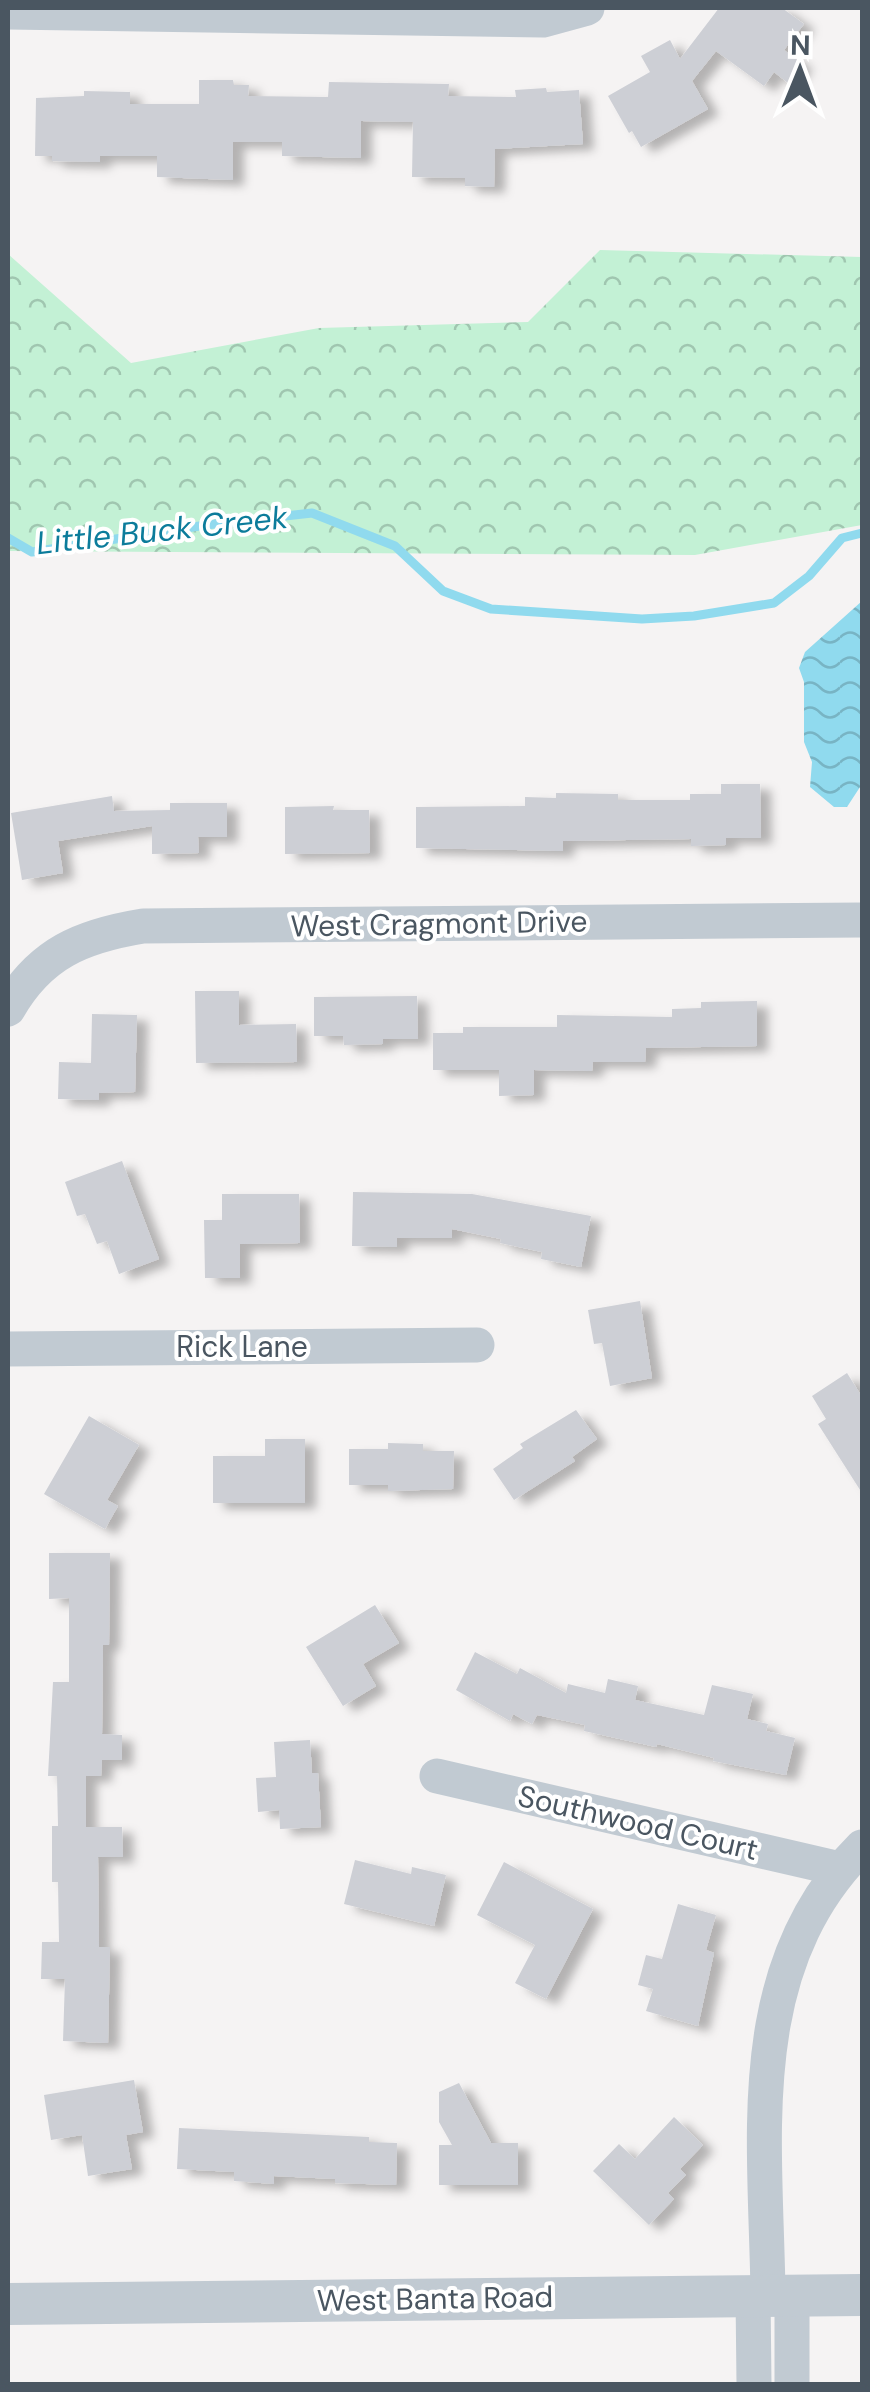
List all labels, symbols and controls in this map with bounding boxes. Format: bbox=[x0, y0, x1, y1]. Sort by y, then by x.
north arrow bbox=[750, 20, 850, 120]
text: N bbox=[790, 27, 811, 64]
water label: Little Buck Creek bbox=[34, 496, 290, 564]
street label: West Cragmont Drive bbox=[290, 901, 588, 946]
street label: Rick Lane bbox=[176, 1327, 308, 1366]
street label: Southwood Court bbox=[514, 1776, 762, 1869]
street label: West Banta Road bbox=[317, 2277, 553, 2320]

